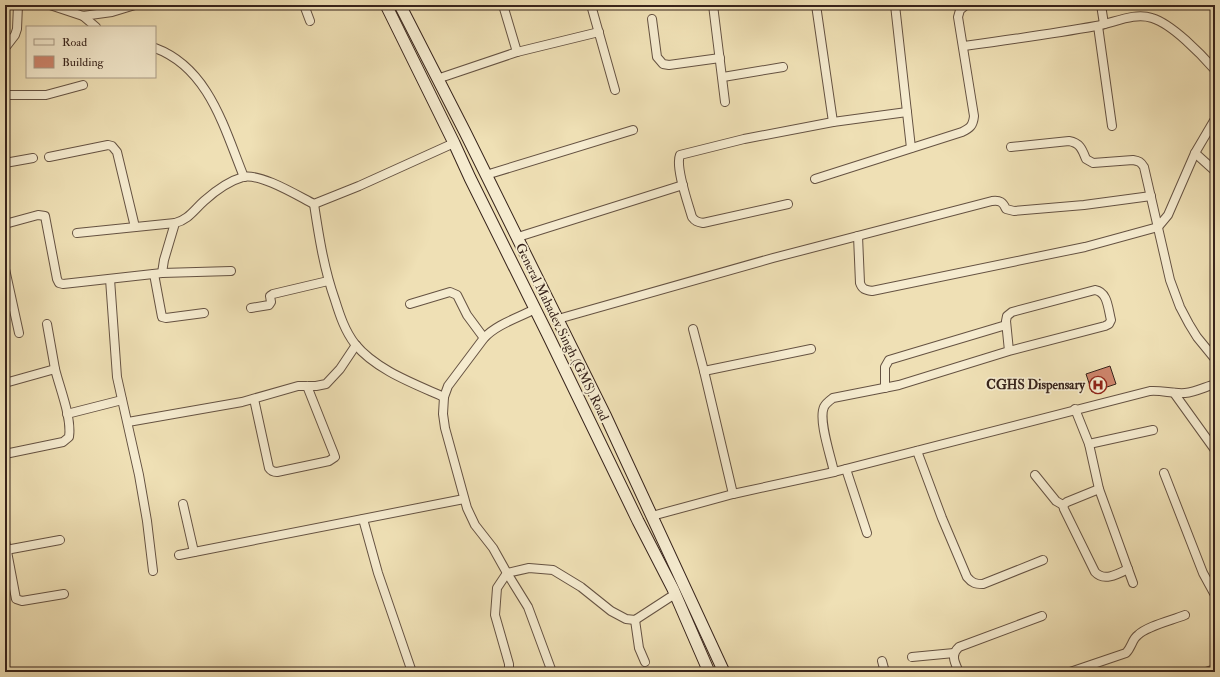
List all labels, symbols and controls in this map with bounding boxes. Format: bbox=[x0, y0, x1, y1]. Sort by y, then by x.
legend bbox=[26, 26, 156, 78]
text: Road bbox=[62, 35, 87, 50]
text: Building bbox=[62, 55, 105, 70]
street label: General Mahadev Singh (GMS) Road bbox=[512, 240, 612, 424]
hospital icon: CGHS Dispensary bbox=[1088, 375, 1108, 395]
place label: CGHS Dispensary bbox=[986, 377, 1086, 394]

